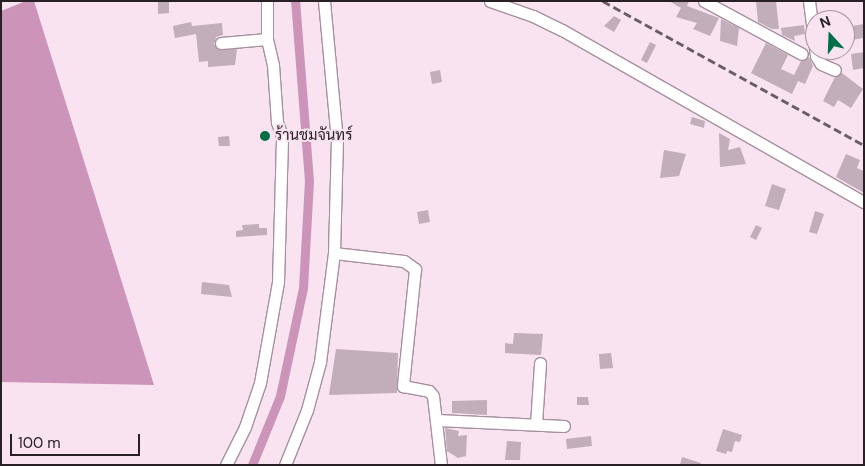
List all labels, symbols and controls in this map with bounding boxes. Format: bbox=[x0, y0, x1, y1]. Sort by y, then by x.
north arrow bbox=[805, 10, 855, 60]
text: N bbox=[817, 12, 833, 32]
place label: ร้านชมจันทร์ bbox=[275, 127, 352, 145]
marker: ร้านชมจันทร์ bbox=[259, 130, 271, 142]
scale bar bbox=[12, 424, 142, 456]
text: 100 m bbox=[18, 433, 61, 453]

